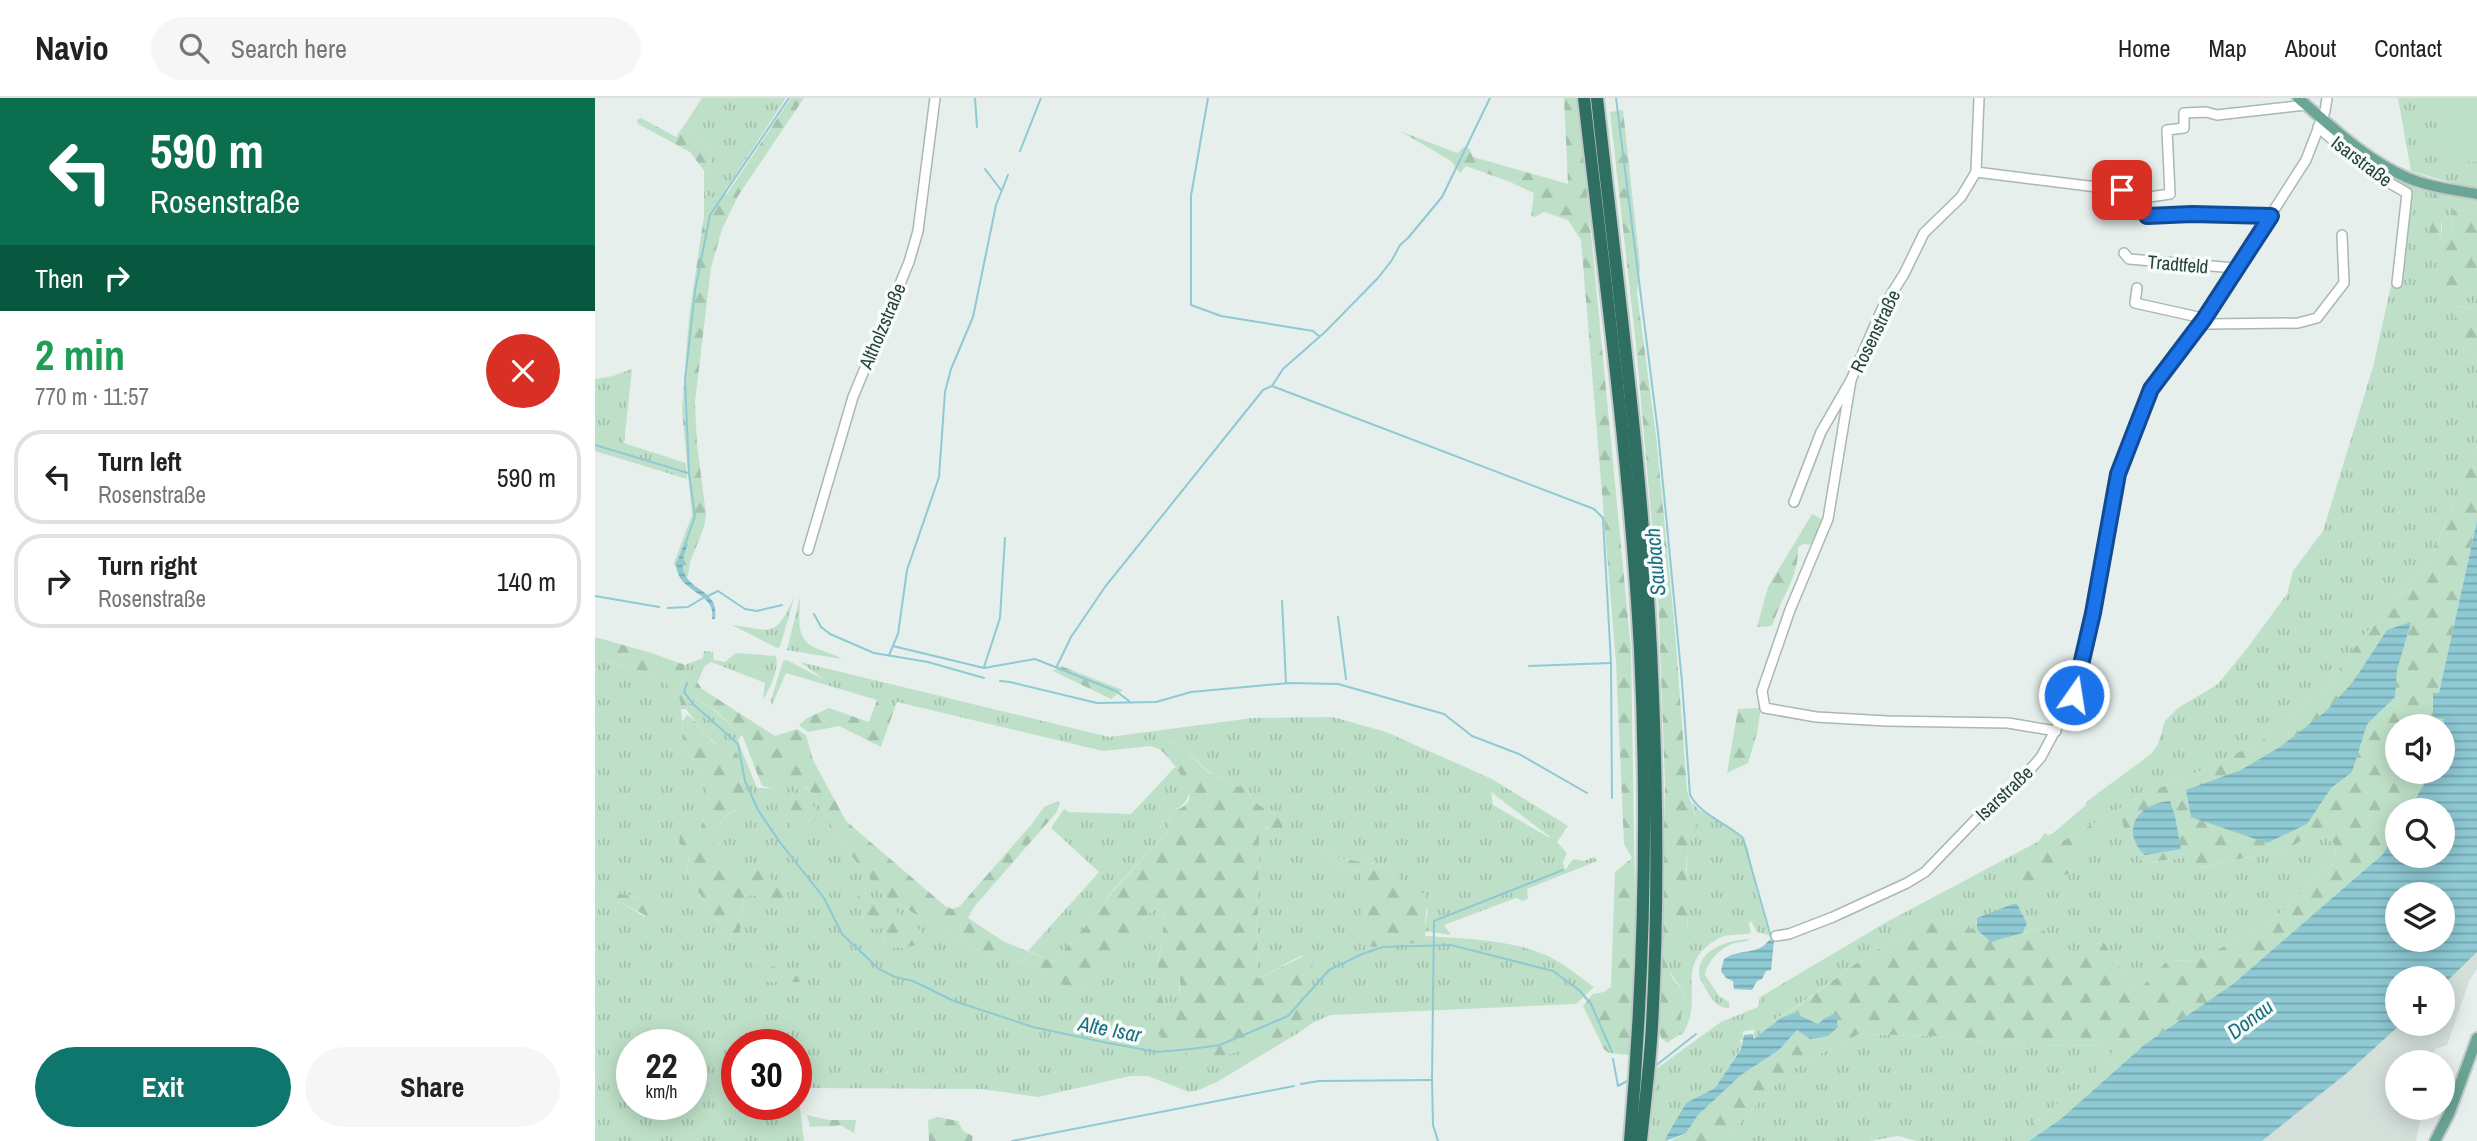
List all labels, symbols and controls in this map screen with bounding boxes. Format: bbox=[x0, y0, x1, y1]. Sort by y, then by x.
search box bbox=[151, 17, 641, 80]
text: Navio bbox=[35, 26, 109, 70]
icon: search bbox=[175, 29, 213, 67]
text: Search here bbox=[231, 31, 347, 66]
text: Home bbox=[2118, 32, 2170, 64]
text: Map bbox=[2208, 32, 2247, 64]
text: About bbox=[2285, 32, 2336, 64]
text: Contact bbox=[2374, 32, 2442, 64]
text: 590 m bbox=[150, 117, 264, 183]
icon: left bbox=[35, 126, 126, 217]
street label: Isarstraße bbox=[2326, 130, 2398, 192]
pin bbox=[2092, 160, 2152, 220]
icon: arrive bbox=[2103, 171, 2141, 209]
text: Rosenstraße bbox=[150, 180, 300, 223]
street label: Tradtfeld bbox=[2147, 248, 2209, 280]
icon: right bbox=[98, 259, 136, 297]
text: Then bbox=[35, 261, 84, 296]
street label: Altholzstraße bbox=[852, 279, 912, 374]
street label: Rosenstraße bbox=[1844, 285, 1906, 377]
text: 2 min bbox=[35, 327, 125, 383]
button: close bbox=[486, 334, 560, 408]
text: 770 m · 11:57 bbox=[35, 381, 149, 412]
text: Turn left bbox=[98, 444, 182, 479]
icon: left bbox=[39, 458, 77, 496]
text: 590 m bbox=[497, 460, 556, 495]
text: Rosenstraße bbox=[98, 479, 206, 510]
water label: Saubach bbox=[1638, 527, 1672, 597]
text: Turn right bbox=[98, 548, 197, 583]
icon: right bbox=[39, 562, 77, 600]
text: 140 m bbox=[497, 564, 556, 599]
text: Rosenstraße bbox=[98, 583, 206, 614]
position arrow bbox=[2037, 658, 2111, 732]
map controls bbox=[2385, 714, 2455, 1120]
button: sound bbox=[2385, 714, 2455, 784]
street label: Isarstraße bbox=[1969, 760, 2039, 826]
button: search bbox=[2385, 798, 2455, 868]
button: layers bbox=[2385, 882, 2455, 952]
button: + bbox=[2385, 966, 2455, 1036]
water label: Donau bbox=[2221, 992, 2279, 1046]
water label: Alte Isar bbox=[1075, 1009, 1145, 1050]
speed limit sign: 30 bbox=[721, 1029, 812, 1120]
text: 22 bbox=[646, 1042, 677, 1089]
button: Exit bbox=[35, 1047, 291, 1127]
button: Share bbox=[305, 1047, 560, 1127]
button: − bbox=[2385, 1050, 2455, 1120]
text: km/h bbox=[646, 1079, 678, 1104]

